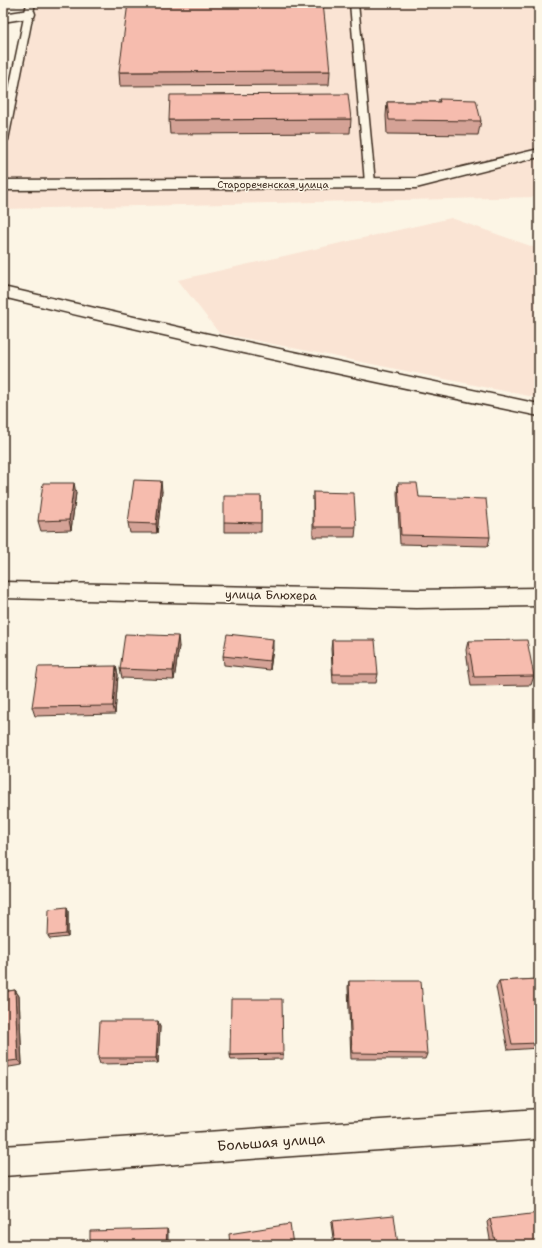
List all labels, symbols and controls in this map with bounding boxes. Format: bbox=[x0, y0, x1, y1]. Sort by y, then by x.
street label: Старореченская улица bbox=[217, 178, 330, 191]
street label: улица Блюхера bbox=[225, 586, 318, 604]
street label: Большая улица bbox=[217, 1129, 326, 1155]

